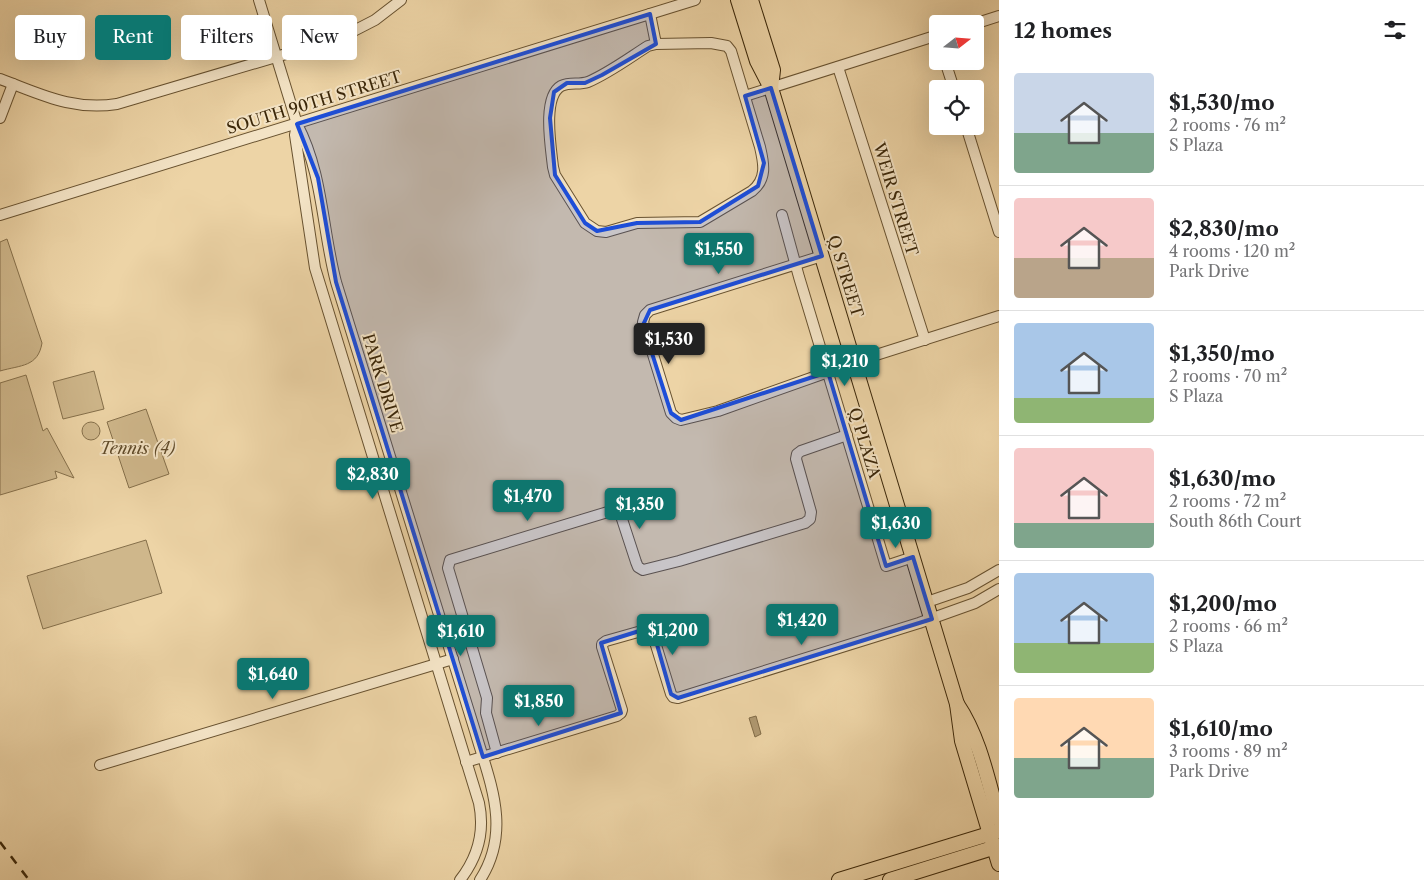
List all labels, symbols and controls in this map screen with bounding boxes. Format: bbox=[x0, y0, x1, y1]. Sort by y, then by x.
chip: Buy bbox=[15, 15, 85, 60]
chip: Rent bbox=[95, 15, 171, 60]
chip: Filters bbox=[181, 15, 272, 60]
chip: New bbox=[282, 15, 357, 60]
north arrow bbox=[929, 15, 984, 70]
map controls bbox=[929, 15, 984, 135]
icon: filters bbox=[1381, 16, 1409, 44]
text: 12 homes bbox=[1014, 18, 1112, 43]
street label: SOUTH 90TH STREET bbox=[224, 66, 404, 138]
button: locate bbox=[929, 80, 984, 135]
text: $1,530/mo bbox=[1169, 90, 1275, 115]
icon: home bbox=[1054, 93, 1114, 153]
text: 2 rooms · 76 m² bbox=[1169, 115, 1286, 135]
text: S Plaza bbox=[1169, 135, 1223, 155]
street label: WEIR STREET bbox=[869, 139, 923, 258]
text: $2,830/mo bbox=[1169, 216, 1279, 241]
icon: home bbox=[1054, 218, 1114, 278]
pin: $1,550 bbox=[678, 232, 760, 275]
street label: Q STREET bbox=[824, 232, 868, 320]
text: $1,550 bbox=[695, 239, 743, 259]
text: 4 rooms · 120 m² bbox=[1169, 241, 1295, 261]
text: Park Drive bbox=[1169, 261, 1249, 281]
pin: $1,530 bbox=[628, 322, 710, 365]
text: $1,530 bbox=[645, 329, 693, 349]
street label: PARK DRIVE bbox=[358, 331, 408, 435]
text: $1,350/mo bbox=[1169, 341, 1275, 366]
icon: home bbox=[1054, 343, 1114, 403]
pin: $1,210 bbox=[804, 344, 886, 387]
text: $1,210 bbox=[821, 351, 869, 371]
text: 2 rooms · 70 m² bbox=[1169, 366, 1287, 386]
text: S Plaza bbox=[1169, 386, 1223, 406]
street label: Q PLAZA bbox=[845, 405, 886, 482]
park label: Tennis (4) bbox=[100, 438, 176, 458]
pin: $2,830 bbox=[332, 458, 414, 500]
text: $2,830 bbox=[347, 464, 399, 484]
text: $1,630/mo bbox=[1169, 466, 1276, 491]
icon: home bbox=[1054, 468, 1114, 528]
pin: $1,470 bbox=[487, 480, 569, 522]
text: $1,470 bbox=[504, 486, 552, 506]
pin: $1,350 bbox=[599, 488, 681, 530]
text: 2 rooms · 72 m² bbox=[1169, 491, 1286, 511]
text: $1,350 bbox=[616, 494, 664, 514]
pin: $1,630 bbox=[855, 506, 937, 549]
text: South 86th Court bbox=[1169, 511, 1301, 531]
text: $1,630 bbox=[871, 513, 921, 533]
text: $1,200/mo bbox=[1169, 591, 1277, 616]
icon: home bbox=[1054, 593, 1114, 653]
pin: $1,420 bbox=[761, 604, 843, 646]
text: $1,420 bbox=[777, 610, 827, 630]
pin: $1,610 bbox=[420, 614, 502, 657]
pin: $1,200 bbox=[632, 614, 714, 656]
text: 2 rooms · 66 m² bbox=[1169, 616, 1288, 636]
text: $1,200 bbox=[648, 620, 698, 640]
text: $1,610 bbox=[437, 621, 485, 641]
text: S Plaza bbox=[1169, 636, 1223, 656]
pin: $1,640 bbox=[232, 658, 314, 700]
text: $1,640 bbox=[248, 664, 298, 684]
pin: $1,850 bbox=[498, 684, 580, 727]
text: $1,850 bbox=[514, 691, 564, 711]
text: $1,610/mo bbox=[1169, 716, 1273, 741]
icon: home bbox=[1054, 718, 1114, 778]
text: 3 rooms · 89 m² bbox=[1169, 741, 1288, 761]
text: Park Drive bbox=[1169, 761, 1249, 781]

